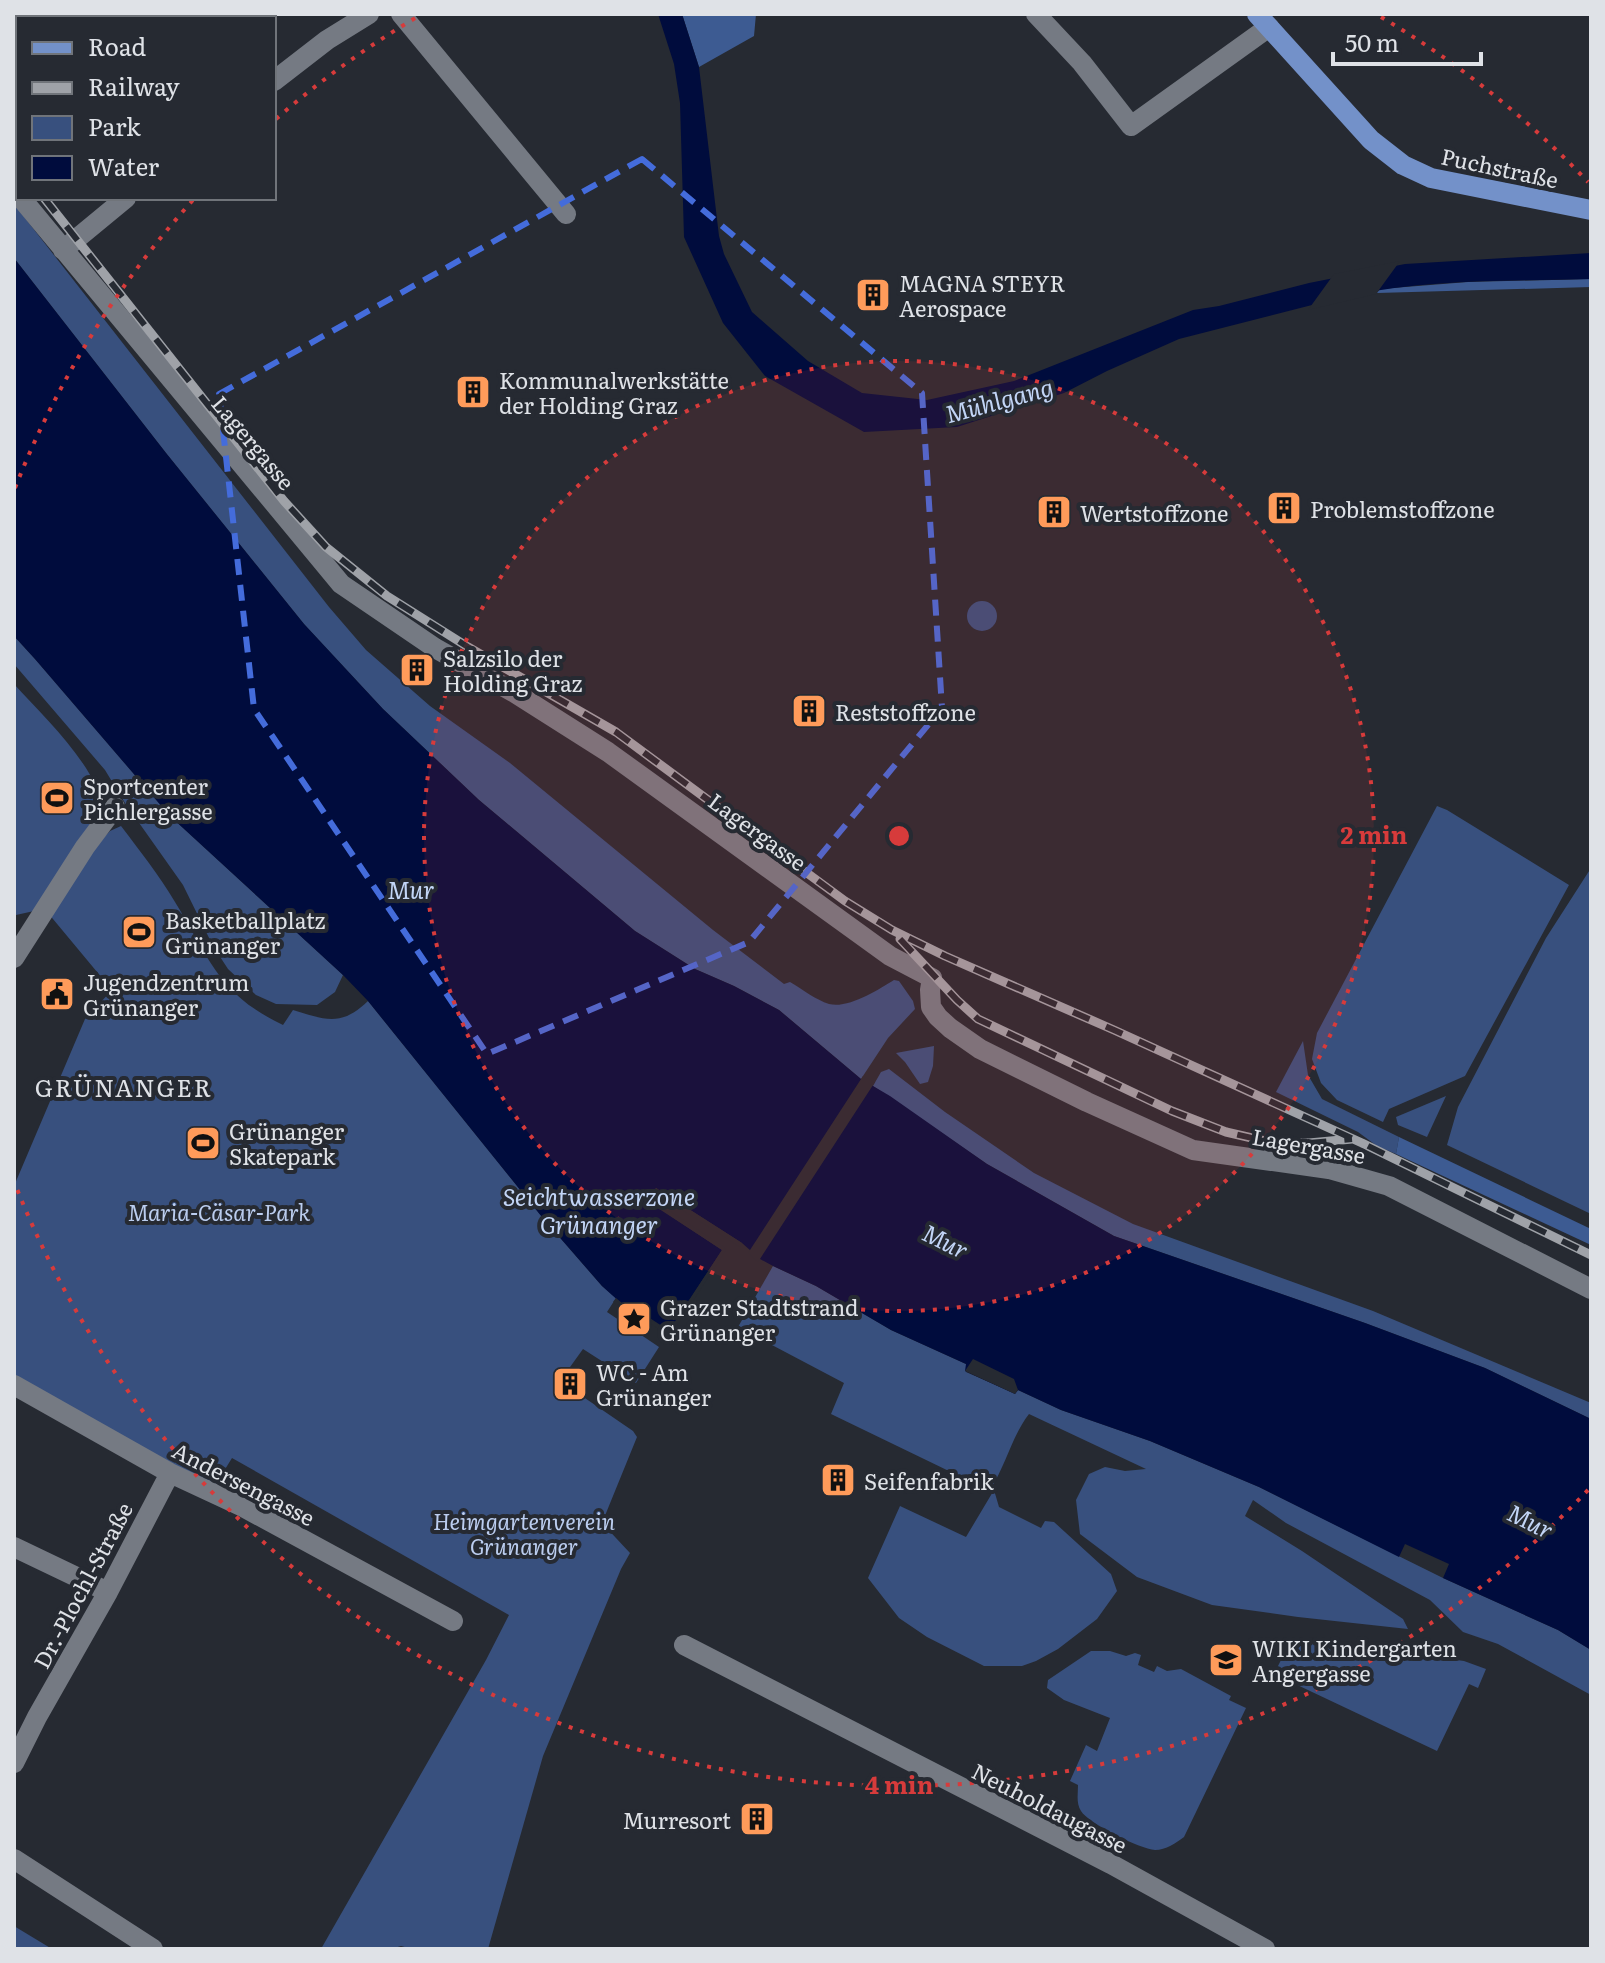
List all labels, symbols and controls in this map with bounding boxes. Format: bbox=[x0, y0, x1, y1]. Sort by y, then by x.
legend bbox=[16, 16, 276, 200]
scale bar bbox=[1333, 16, 1481, 66]
text: 50 m bbox=[1345, 24, 1399, 59]
text: Road bbox=[88, 28, 147, 63]
text: Railway bbox=[88, 68, 180, 103]
text: Park bbox=[88, 108, 141, 143]
street label: Puchstraße bbox=[1438, 138, 1562, 196]
text: Water bbox=[88, 148, 160, 183]
place label: MAGNA STEYR Aerospace bbox=[899, 266, 1065, 324]
building icon: MAGNA STEYR Aerospace bbox=[854, 276, 892, 314]
place label: Kommunalwerkstätte der Holding Graz bbox=[499, 363, 729, 421]
water label: Mühlgang bbox=[941, 368, 1057, 430]
building icon: Kommunalwerkstätte der Holding Graz bbox=[454, 373, 492, 411]
street label: Lagergasse bbox=[205, 388, 303, 496]
building icon: Problemstoffzone bbox=[1265, 489, 1303, 527]
place label: Problemstoffzone bbox=[1310, 492, 1495, 525]
building icon: Wertstoffzone bbox=[1035, 493, 1073, 531]
place label: Wertstoffzone bbox=[1080, 496, 1228, 529]
place label: Salzsilo der Holding Graz bbox=[443, 641, 583, 699]
building icon: Salzsilo der Holding Graz bbox=[398, 651, 436, 689]
building icon: Reststoffzone bbox=[790, 692, 828, 730]
place label: Reststoffzone bbox=[835, 695, 976, 728]
place label: Sportcenter Pichlergasse bbox=[83, 769, 213, 827]
sports icon: Sportcenter Pichlergasse bbox=[38, 779, 76, 817]
street label: Lagergasse bbox=[702, 784, 814, 878]
text: 2 min bbox=[1340, 816, 1408, 851]
centre of rings bbox=[885, 822, 913, 850]
water label: Mur bbox=[387, 871, 435, 906]
place label: Basketballplatz Grünanger bbox=[165, 903, 326, 961]
sports icon: Basketballplatz Grünanger bbox=[120, 913, 158, 951]
place label: Jugendzentrum Grünanger bbox=[83, 965, 249, 1023]
public building icon: Jugendzentrum Grünanger bbox=[38, 975, 76, 1013]
district label: GRÜNANGER bbox=[35, 1069, 213, 1104]
place label: Grünanger Skatepark bbox=[229, 1114, 345, 1172]
street label: Lagergasse bbox=[1250, 1119, 1368, 1171]
sports icon: Grünanger Skatepark bbox=[184, 1124, 222, 1162]
water label: Seichtwasserzone Grünanger bbox=[503, 1178, 695, 1241]
park label: Maria-Cäsar-Park bbox=[128, 1195, 310, 1228]
water label: Mur bbox=[917, 1214, 975, 1266]
place label: Grazer Stadtstrand Grünanger bbox=[660, 1290, 859, 1348]
place icon: Grazer Stadtstrand Grünanger bbox=[615, 1300, 653, 1338]
place label: WC - Am Grünanger bbox=[596, 1355, 712, 1413]
building icon: WC - Am Grünanger bbox=[551, 1365, 589, 1403]
street label: Andersengasse bbox=[167, 1433, 321, 1533]
building icon: Seifenfabrik bbox=[819, 1461, 857, 1499]
place label: Seifenfabrik bbox=[864, 1464, 994, 1497]
water label: Mur bbox=[1502, 1494, 1560, 1546]
street label: Dr.-Plochl-Straße bbox=[24, 1496, 140, 1674]
park label: Heimgartenverein Grünanger bbox=[433, 1504, 615, 1562]
place label: WIKI Kindergarten Angergasse bbox=[1252, 1631, 1457, 1689]
school or university icon: WIKI Kindergarten Angergasse bbox=[1207, 1641, 1245, 1679]
street label: Neuholdaugasse bbox=[967, 1754, 1133, 1860]
text: 4 min bbox=[865, 1766, 934, 1801]
building icon: Murresort bbox=[738, 1800, 776, 1838]
place label: Murresort bbox=[622, 1803, 731, 1836]

